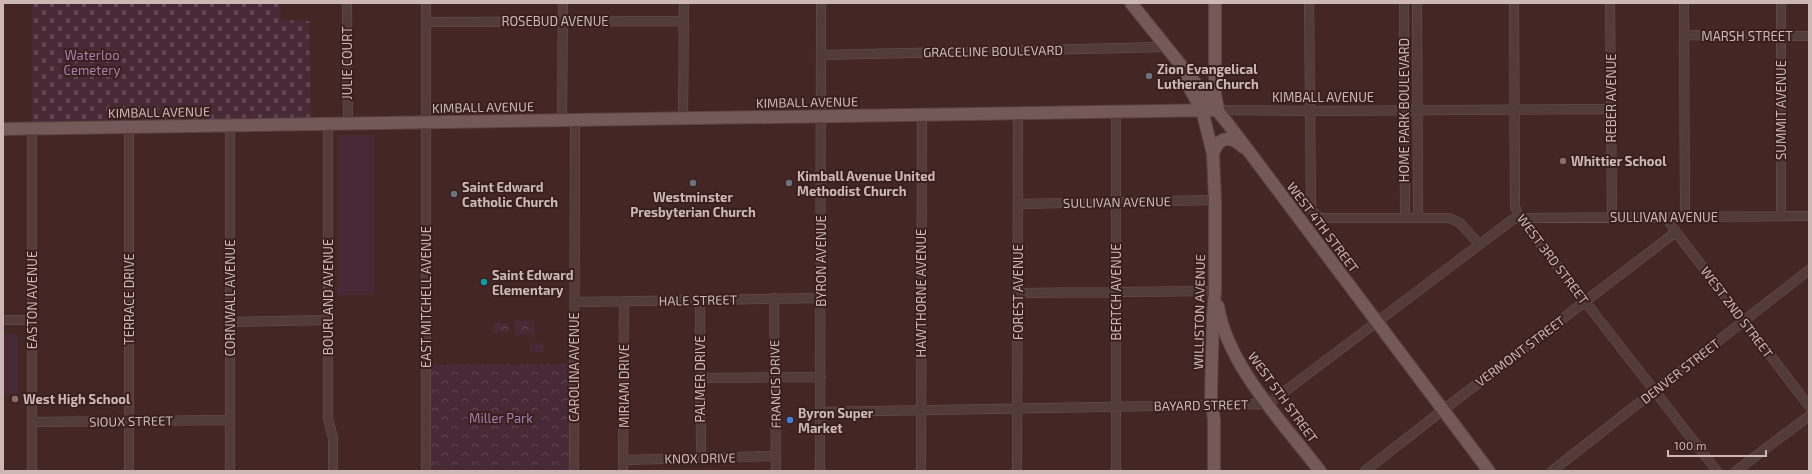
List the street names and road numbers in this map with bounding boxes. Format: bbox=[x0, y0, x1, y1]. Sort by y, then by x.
street label: ROSEBUD AVENUE bbox=[501, 13, 609, 29]
street label: JULIE COURT bbox=[339, 26, 355, 100]
street label: MARSH STREET bbox=[1701, 28, 1793, 44]
street label: HOME PARK BOULEVARD bbox=[1396, 38, 1412, 182]
street label: GRACELINE BOULEVARD bbox=[923, 42, 1063, 60]
street label: REBER AVENUE bbox=[1603, 53, 1619, 143]
street label: SUMMIT AVENUE bbox=[1773, 60, 1789, 160]
street label: KIMBALL AVENUE bbox=[1272, 89, 1374, 105]
street label: KIMBALL AVENUE bbox=[756, 93, 858, 111]
street label: KIMBALL AVENUE bbox=[432, 98, 534, 116]
street label: KIMBALL AVENUE bbox=[108, 103, 210, 121]
street label: WEST 4TH STREET bbox=[1284, 179, 1362, 276]
street label: SULLIVAN AVENUE bbox=[1063, 193, 1171, 211]
street label: SULLIVAN AVENUE bbox=[1610, 209, 1718, 225]
street label: WEST 3RD STREET bbox=[1514, 211, 1592, 308]
street label: BYRON AVENUE bbox=[813, 215, 829, 307]
street label: EAST MITCHELL AVENUE bbox=[418, 226, 434, 368]
street label: HAWTHORNE AVENUE bbox=[913, 229, 929, 357]
street label: BOURLAND AVENUE bbox=[320, 239, 336, 355]
street label: CORNWALL AVENUE bbox=[222, 240, 238, 356]
street label: BERTCH AVENUE bbox=[1108, 243, 1124, 341]
street label: FOREST AVENUE bbox=[1010, 244, 1026, 340]
street label: EASTON AVENUE bbox=[24, 251, 40, 349]
street label: TERRACE DRIVE bbox=[121, 253, 137, 345]
street label: WILLISTON AVENUE bbox=[1190, 254, 1208, 370]
street label: WEST 2ND STREET bbox=[1697, 263, 1777, 361]
street label: HALE STREET bbox=[659, 291, 738, 309]
street label: CAROLINA AVENUE bbox=[566, 312, 582, 422]
street label: VERMONT STREET bbox=[1472, 312, 1568, 390]
street label: DENVER STREET bbox=[1637, 335, 1723, 407]
street label: PALMER DRIVE bbox=[692, 336, 708, 422]
street label: FRANCIS DRIVE bbox=[766, 340, 784, 428]
street label: MIRIAM DRIVE bbox=[616, 344, 632, 428]
street label: WEST 5TH STREET bbox=[1245, 349, 1322, 446]
street label: BAYARD STREET bbox=[1153, 396, 1249, 414]
street label: SIOUX STREET bbox=[89, 412, 173, 430]
street label: KNOX DRIVE bbox=[664, 449, 736, 467]

